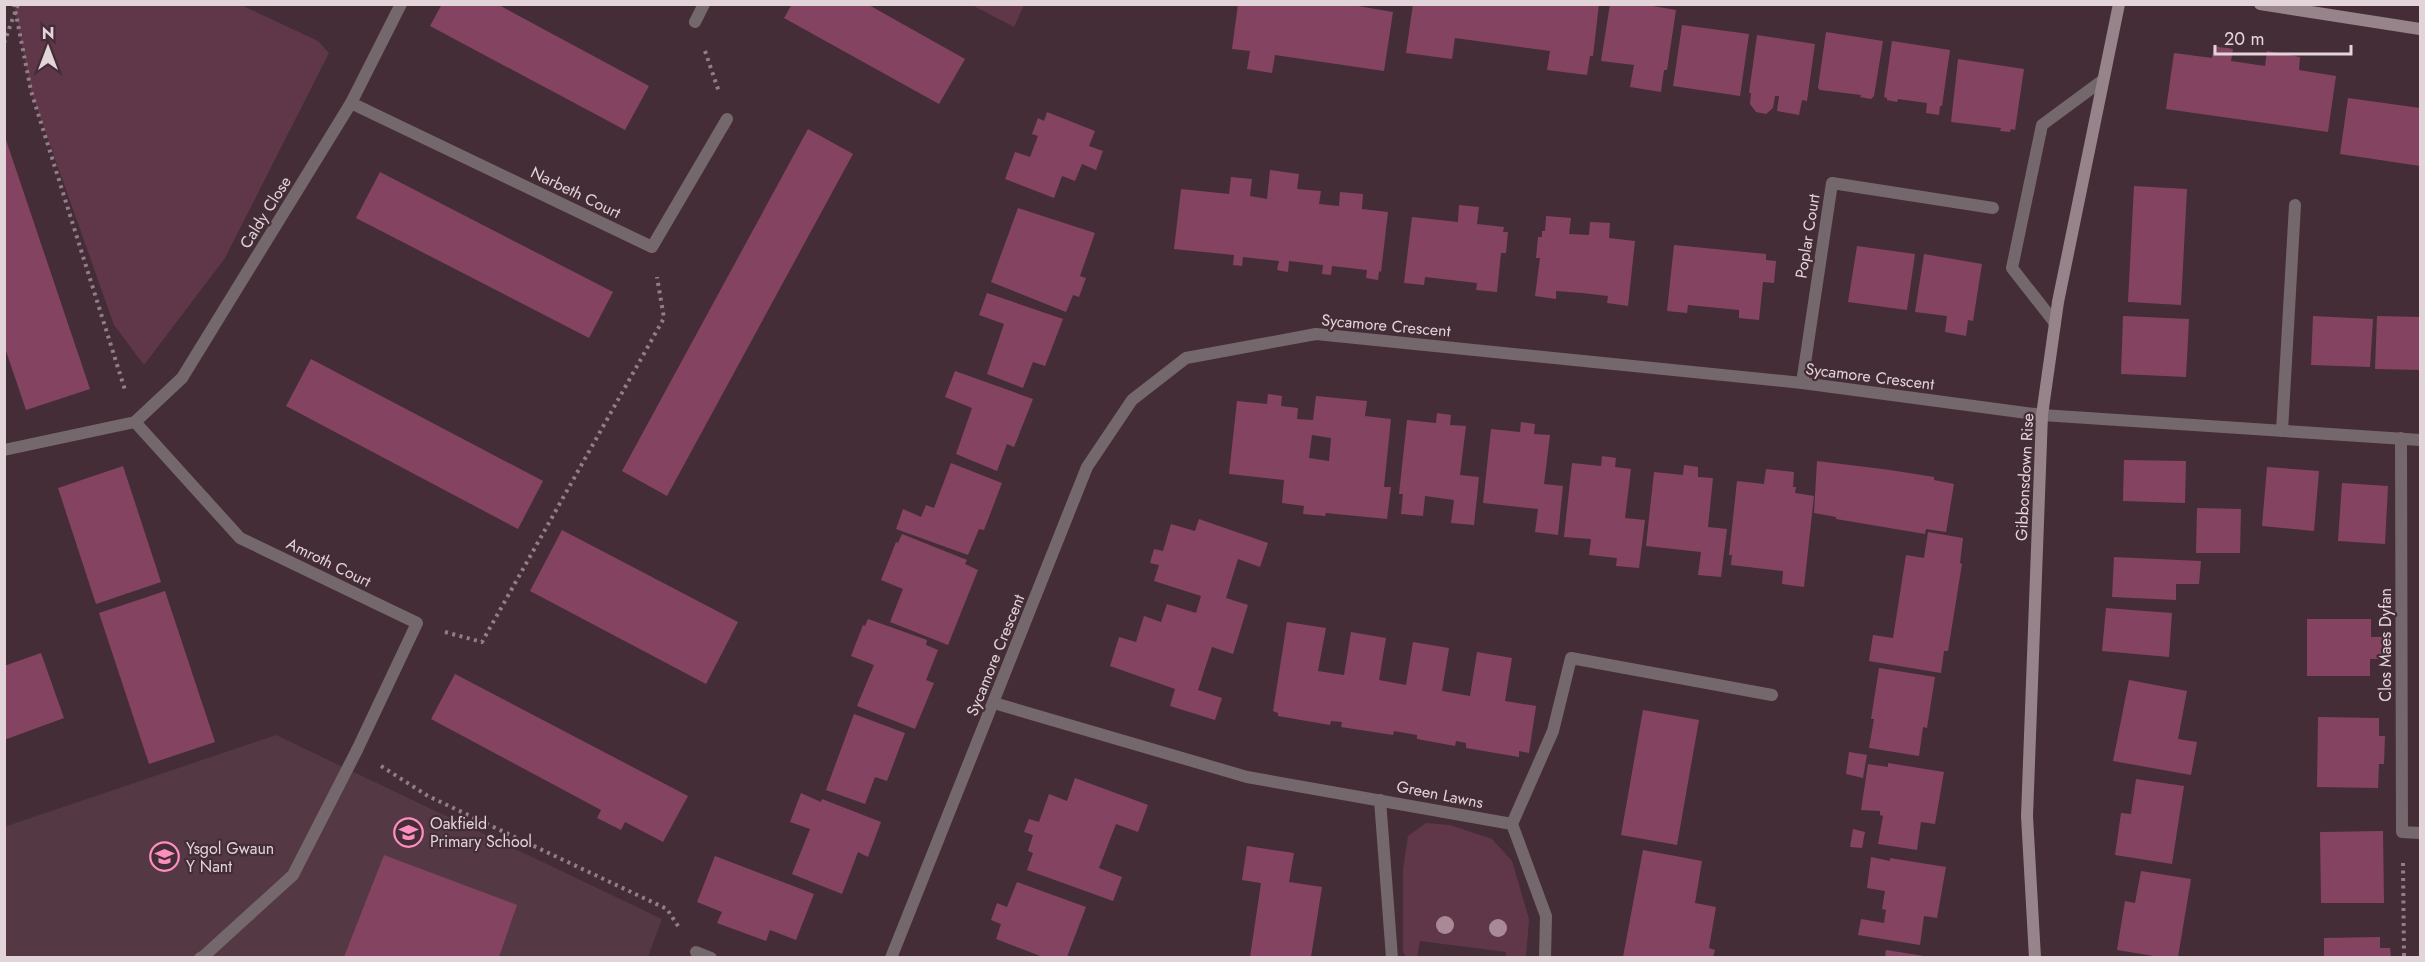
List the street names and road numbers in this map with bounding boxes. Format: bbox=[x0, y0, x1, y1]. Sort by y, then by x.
street label: Narbeth Court bbox=[527, 161, 625, 224]
street label: Caldy Close bbox=[234, 172, 297, 253]
street label: Poplar Court bbox=[1789, 192, 1826, 280]
street label: Sycamore Crescent bbox=[1320, 308, 1452, 343]
street label: Sycamore Crescent bbox=[1804, 357, 1936, 396]
street label: Gibbonsdown Rise bbox=[2010, 413, 2039, 541]
street label: Amroth Court bbox=[283, 532, 375, 593]
street label: Clos Maes Dyfan bbox=[2374, 588, 2397, 702]
street label: Sycamore Crescent bbox=[961, 591, 1030, 720]
street label: Green Lawns bbox=[1395, 775, 1485, 814]

